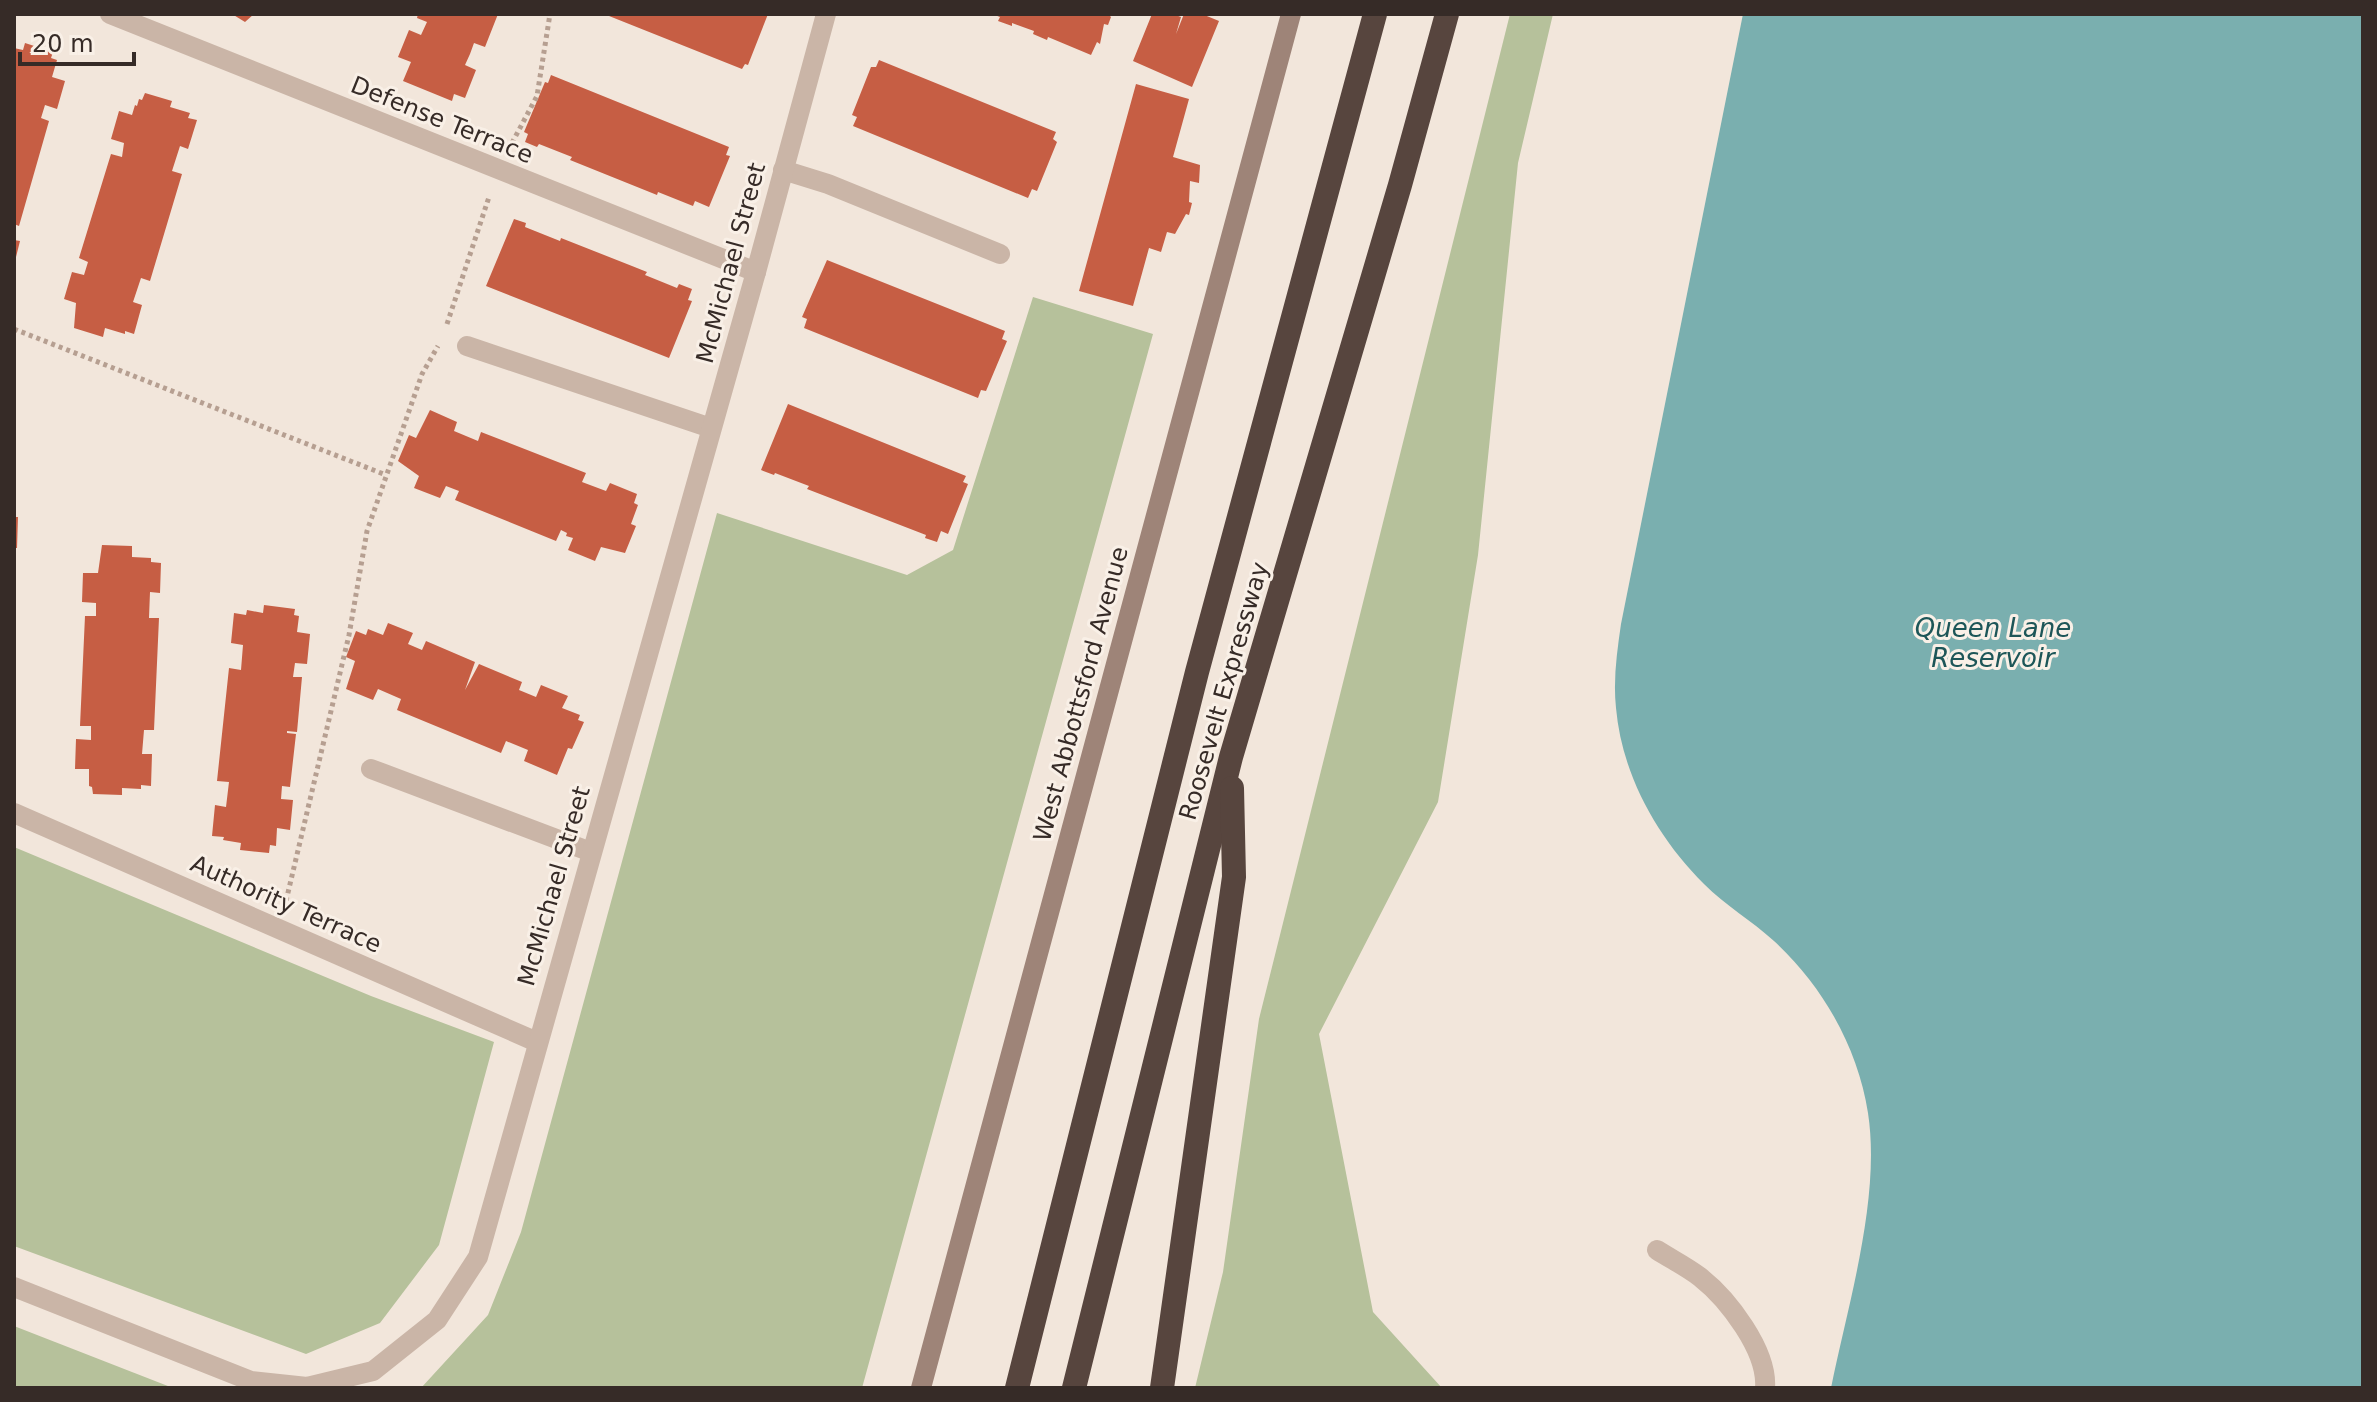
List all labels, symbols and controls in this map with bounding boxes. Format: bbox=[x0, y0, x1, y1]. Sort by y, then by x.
scale bar bbox=[20, 16, 134, 66]
text: 20 m bbox=[32, 30, 94, 58]
street label: Defense Terrace bbox=[347, 71, 537, 169]
street label: McMichael Street bbox=[691, 160, 771, 366]
street label: West Abbottsford Avenue bbox=[1028, 543, 1134, 845]
street label: Roosevelt Expressway bbox=[1174, 559, 1274, 823]
water label: Queen Lane Reservoir bbox=[1915, 613, 2071, 673]
street label: McMichael Street bbox=[512, 783, 596, 989]
street label: Authority Terrace bbox=[186, 849, 386, 959]

